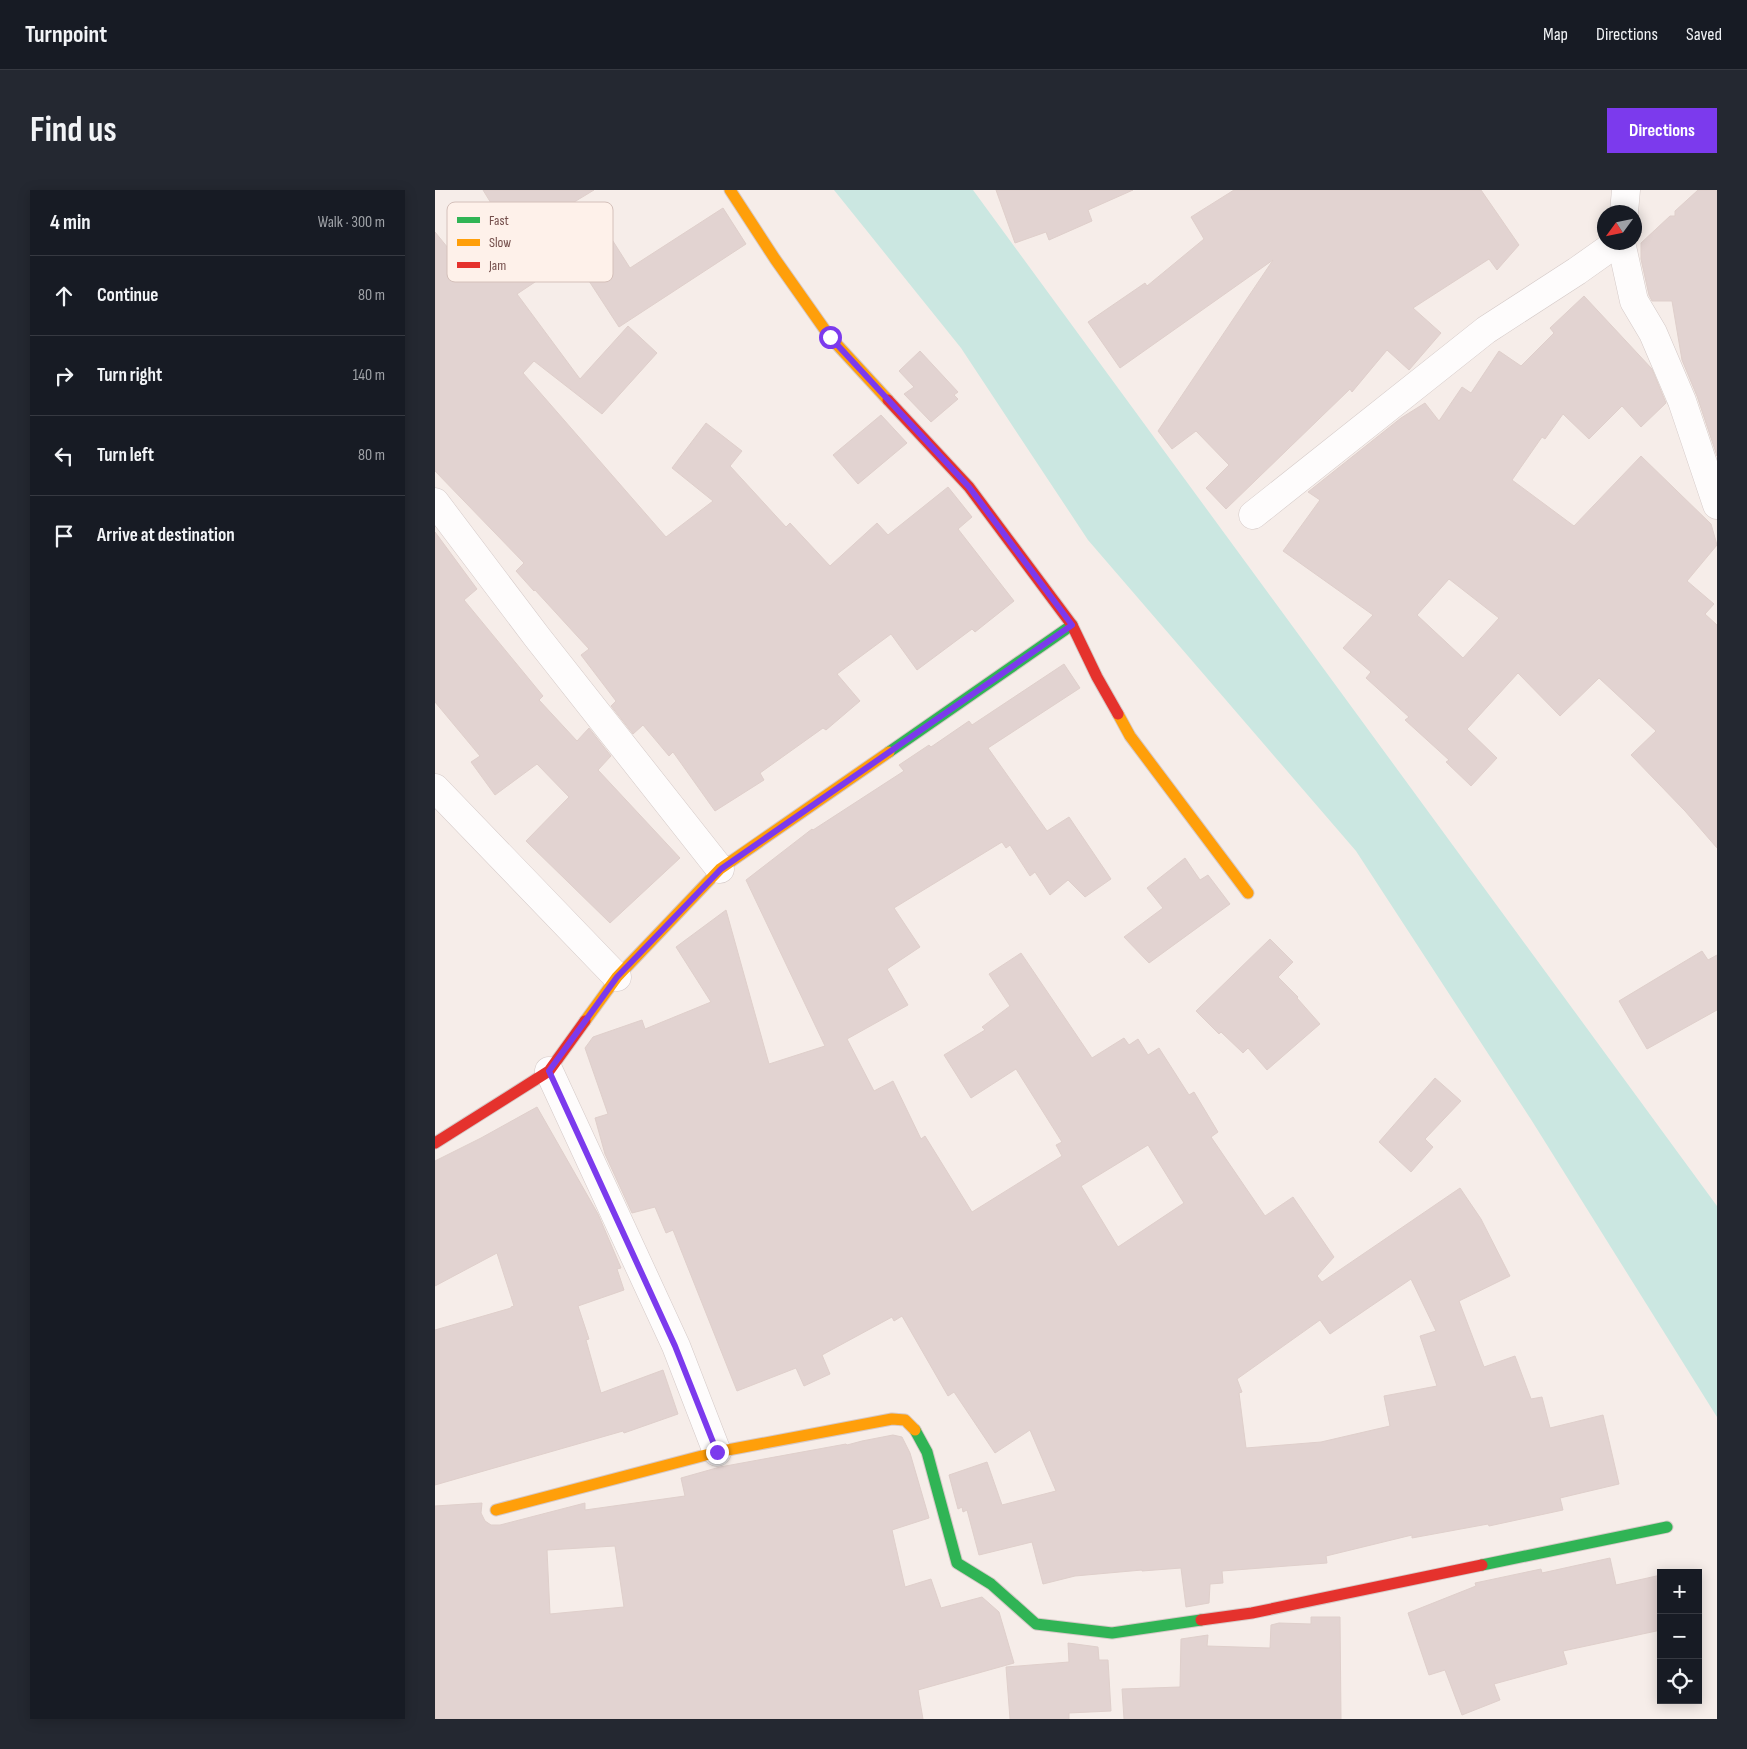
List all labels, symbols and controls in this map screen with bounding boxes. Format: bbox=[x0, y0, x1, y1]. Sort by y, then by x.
text: Turnpoint bbox=[25, 20, 107, 49]
text: Map bbox=[1543, 24, 1568, 45]
text: Directions bbox=[1596, 24, 1658, 45]
text: Saved bbox=[1686, 24, 1722, 45]
button: Directions bbox=[1607, 108, 1717, 153]
text: Find us bbox=[30, 109, 117, 152]
legend bbox=[447, 202, 613, 282]
north arrow bbox=[1597, 205, 1642, 250]
text: 4 min bbox=[50, 210, 91, 235]
text: Fast bbox=[489, 212, 509, 229]
text: Walk · 300 m bbox=[318, 213, 385, 232]
text: Slow bbox=[489, 234, 511, 251]
text: Jam bbox=[488, 257, 506, 274]
icon: ahead bbox=[50, 282, 78, 310]
text: Continue bbox=[97, 284, 158, 307]
text: 80 m bbox=[358, 286, 385, 305]
route start bbox=[819, 326, 842, 349]
icon: right bbox=[50, 362, 78, 390]
text: Turn right bbox=[97, 364, 162, 387]
text: 140 m bbox=[353, 366, 385, 385]
icon: left bbox=[50, 442, 78, 470]
text: Turn left bbox=[97, 444, 154, 467]
text: 80 m bbox=[358, 446, 385, 465]
icon: arrive bbox=[50, 522, 78, 550]
text: Arrive at destination bbox=[97, 524, 235, 547]
route end bbox=[706, 1441, 729, 1464]
map controls bbox=[1657, 1569, 1702, 1704]
button: + bbox=[1657, 1569, 1702, 1614]
button: − bbox=[1657, 1614, 1702, 1659]
button: locate bbox=[1657, 1659, 1702, 1704]

